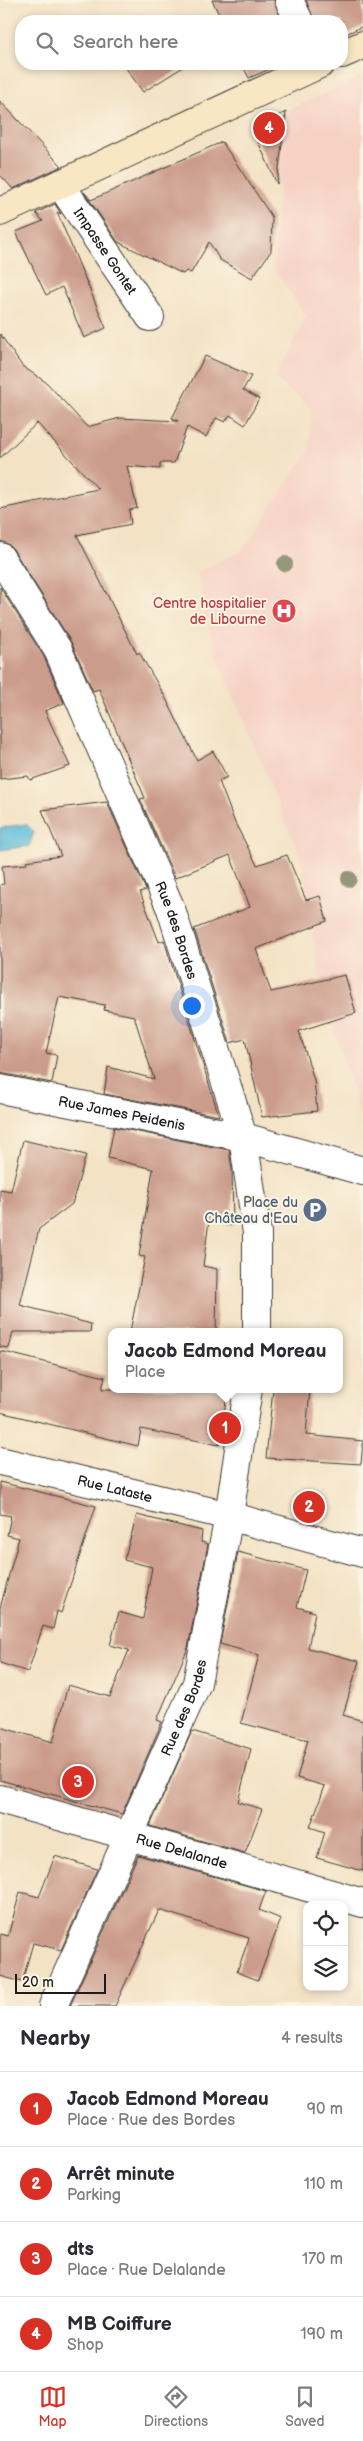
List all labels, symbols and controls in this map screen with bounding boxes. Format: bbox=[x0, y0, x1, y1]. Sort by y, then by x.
search box bbox=[15, 15, 348, 70]
icon: search bbox=[33, 29, 61, 57]
text: Search here bbox=[73, 31, 178, 54]
pin: 4 bbox=[253, 109, 285, 147]
street label: Impasse Gontet bbox=[70, 205, 141, 298]
place label: Centre hospitalier de Libourne bbox=[153, 595, 267, 628]
hospital icon: Centre hospitalier de Libourne bbox=[271, 598, 297, 624]
street label: Rue des Bordes bbox=[151, 879, 201, 981]
your location bbox=[179, 993, 205, 1019]
street label: Rue James Peidenis bbox=[57, 1092, 187, 1134]
place label: Place du Château d'Eau bbox=[205, 1194, 298, 1227]
parking icon: Place du Château d'Eau bbox=[302, 1197, 328, 1223]
popup bbox=[108, 1328, 343, 1393]
text: Jacob Edmond Moreau bbox=[125, 1340, 326, 1363]
text: Place bbox=[125, 1363, 165, 1382]
pin: 1 bbox=[209, 1409, 241, 1447]
street label: Rue Lataste bbox=[76, 1471, 154, 1506]
pin: 2 bbox=[293, 1488, 325, 1526]
street label: Rue des Bordes bbox=[157, 1658, 210, 1759]
pin: 3 bbox=[62, 1763, 94, 1801]
street label: Rue Delalande bbox=[134, 1830, 229, 1872]
map controls bbox=[303, 1901, 348, 1991]
button: locate bbox=[303, 1901, 348, 1946]
button: layers bbox=[303, 1946, 348, 1991]
scale bar bbox=[15, 1971, 106, 1994]
text: 20 m bbox=[22, 1974, 54, 1991]
text: Nearby bbox=[20, 2026, 90, 2051]
text: 4 results bbox=[281, 2029, 343, 2048]
text: Jacob Edmond Moreau bbox=[67, 2088, 269, 2111]
text: 1 bbox=[33, 2100, 39, 2119]
text: 90 m bbox=[307, 2100, 343, 2119]
text: Place · Rue des Bordes bbox=[67, 2111, 235, 2130]
text: Arrêt minute bbox=[67, 2163, 175, 2186]
text: 2 bbox=[31, 2175, 41, 2194]
text: 110 m bbox=[304, 2175, 343, 2194]
text: Parking bbox=[67, 2186, 121, 2205]
text: dts bbox=[67, 2238, 94, 2261]
text: 3 bbox=[31, 2250, 41, 2269]
text: 170 m bbox=[302, 2250, 343, 2269]
text: Place · Rue Delalande bbox=[67, 2261, 226, 2280]
text: MB Coiffure bbox=[67, 2313, 172, 2336]
text: 4 bbox=[31, 2325, 41, 2344]
text: 190 m bbox=[301, 2325, 343, 2344]
text: Shop bbox=[67, 2336, 104, 2355]
tab: Map bbox=[39, 2383, 67, 2430]
tab: Directions bbox=[144, 2383, 208, 2430]
tab: Saved bbox=[285, 2383, 324, 2430]

